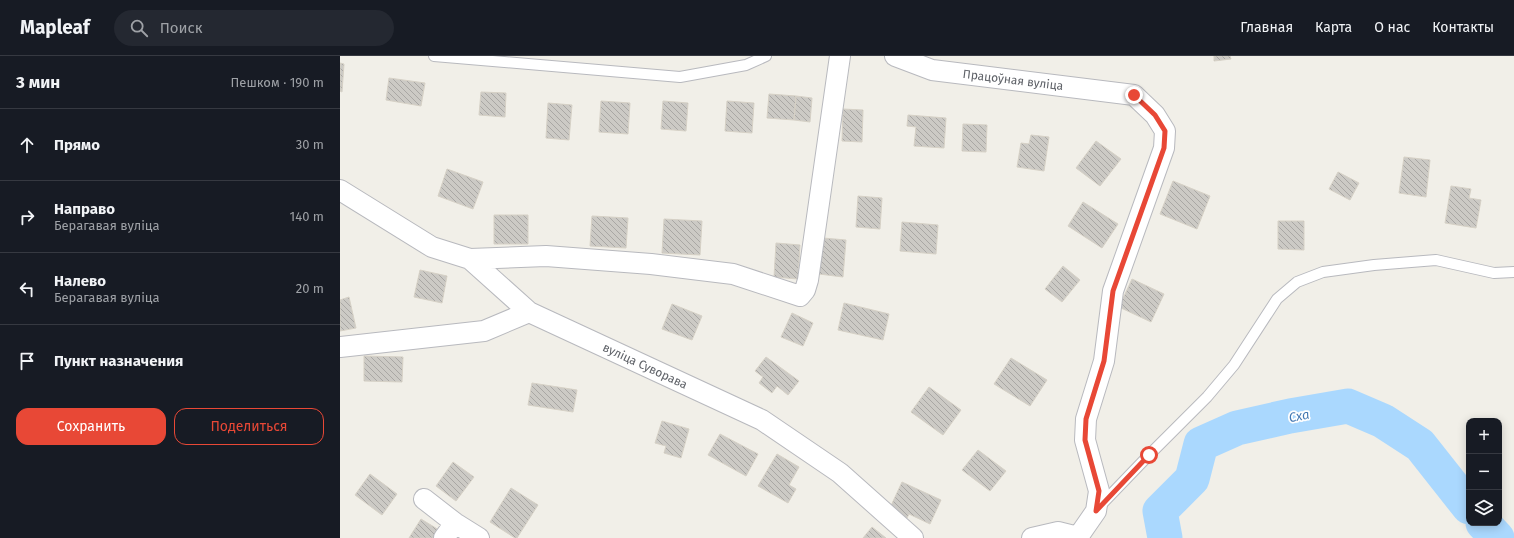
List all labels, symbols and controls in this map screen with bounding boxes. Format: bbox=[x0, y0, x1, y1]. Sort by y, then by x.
search box bbox=[114, 10, 394, 46]
text: Mapleaf bbox=[20, 16, 90, 39]
icon: search bbox=[128, 17, 150, 39]
text: Поиск bbox=[160, 19, 203, 37]
text: Главная bbox=[1240, 19, 1293, 36]
text: Карта bbox=[1315, 19, 1352, 36]
text: О нас bbox=[1374, 19, 1410, 36]
text: Контакты bbox=[1432, 19, 1494, 36]
street label: Працоўная вуліца bbox=[962, 67, 1064, 93]
text: 3 мин bbox=[16, 72, 60, 93]
text: Пешком · 190 m bbox=[231, 75, 324, 90]
route end bbox=[1125, 86, 1143, 104]
icon: ahead bbox=[16, 134, 38, 156]
text: Прямо bbox=[54, 136, 100, 154]
text: 30 m bbox=[296, 137, 324, 152]
text: Направо bbox=[54, 200, 115, 218]
icon: right bbox=[16, 206, 38, 228]
text: 140 m bbox=[290, 209, 324, 224]
text: Берагавая вуліца bbox=[54, 218, 160, 233]
text: Налево bbox=[54, 272, 106, 290]
icon: left bbox=[16, 278, 38, 300]
text: 20 m bbox=[296, 281, 324, 296]
text: Берагавая вуліца bbox=[54, 290, 160, 305]
street label: вуліца Суворава bbox=[600, 340, 690, 392]
icon: arrive bbox=[16, 350, 38, 372]
text: Пункт назначения bbox=[54, 352, 183, 370]
water label: Сха bbox=[1287, 407, 1311, 425]
button: Сохранить bbox=[16, 408, 166, 445]
button: Поделиться bbox=[174, 408, 324, 445]
map controls bbox=[1466, 418, 1502, 526]
button: + bbox=[1466, 418, 1502, 454]
route start bbox=[1140, 446, 1158, 464]
button: − bbox=[1466, 454, 1502, 490]
button: layers bbox=[1466, 490, 1502, 526]

